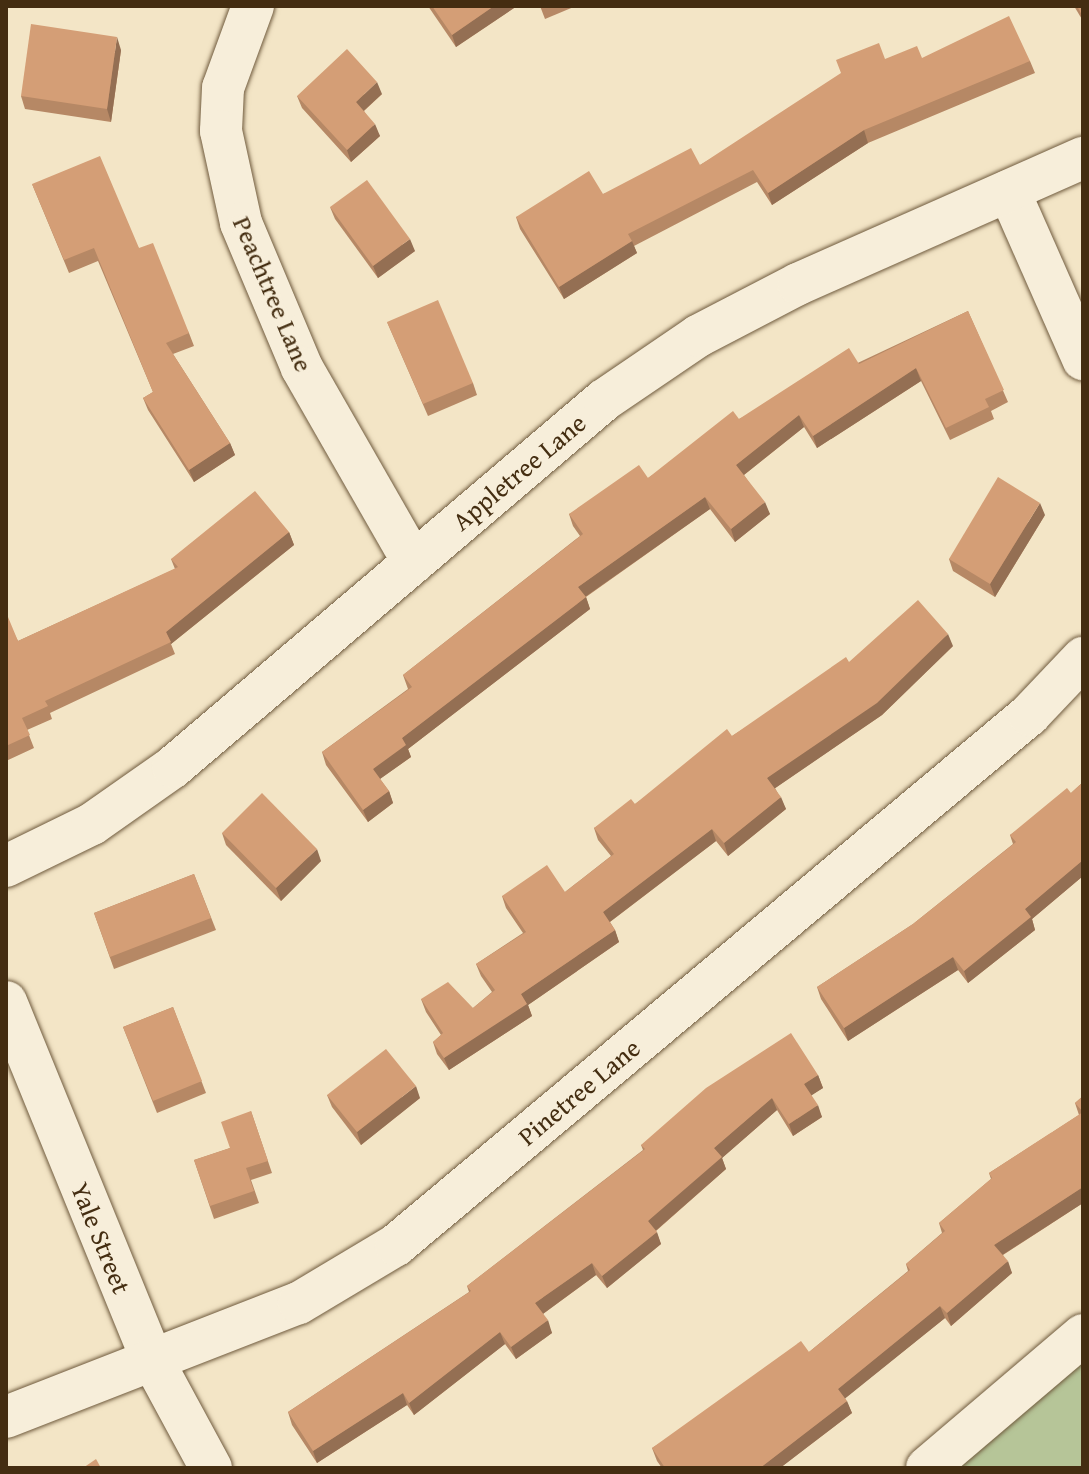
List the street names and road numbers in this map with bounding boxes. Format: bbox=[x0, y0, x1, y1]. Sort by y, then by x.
street label: Peachtree Lane bbox=[226, 212, 320, 376]
street label: Appletree Lane bbox=[446, 407, 592, 537]
street label: Pinetree Lane bbox=[512, 1032, 646, 1152]
street label: Yale Street bbox=[65, 1178, 137, 1298]

